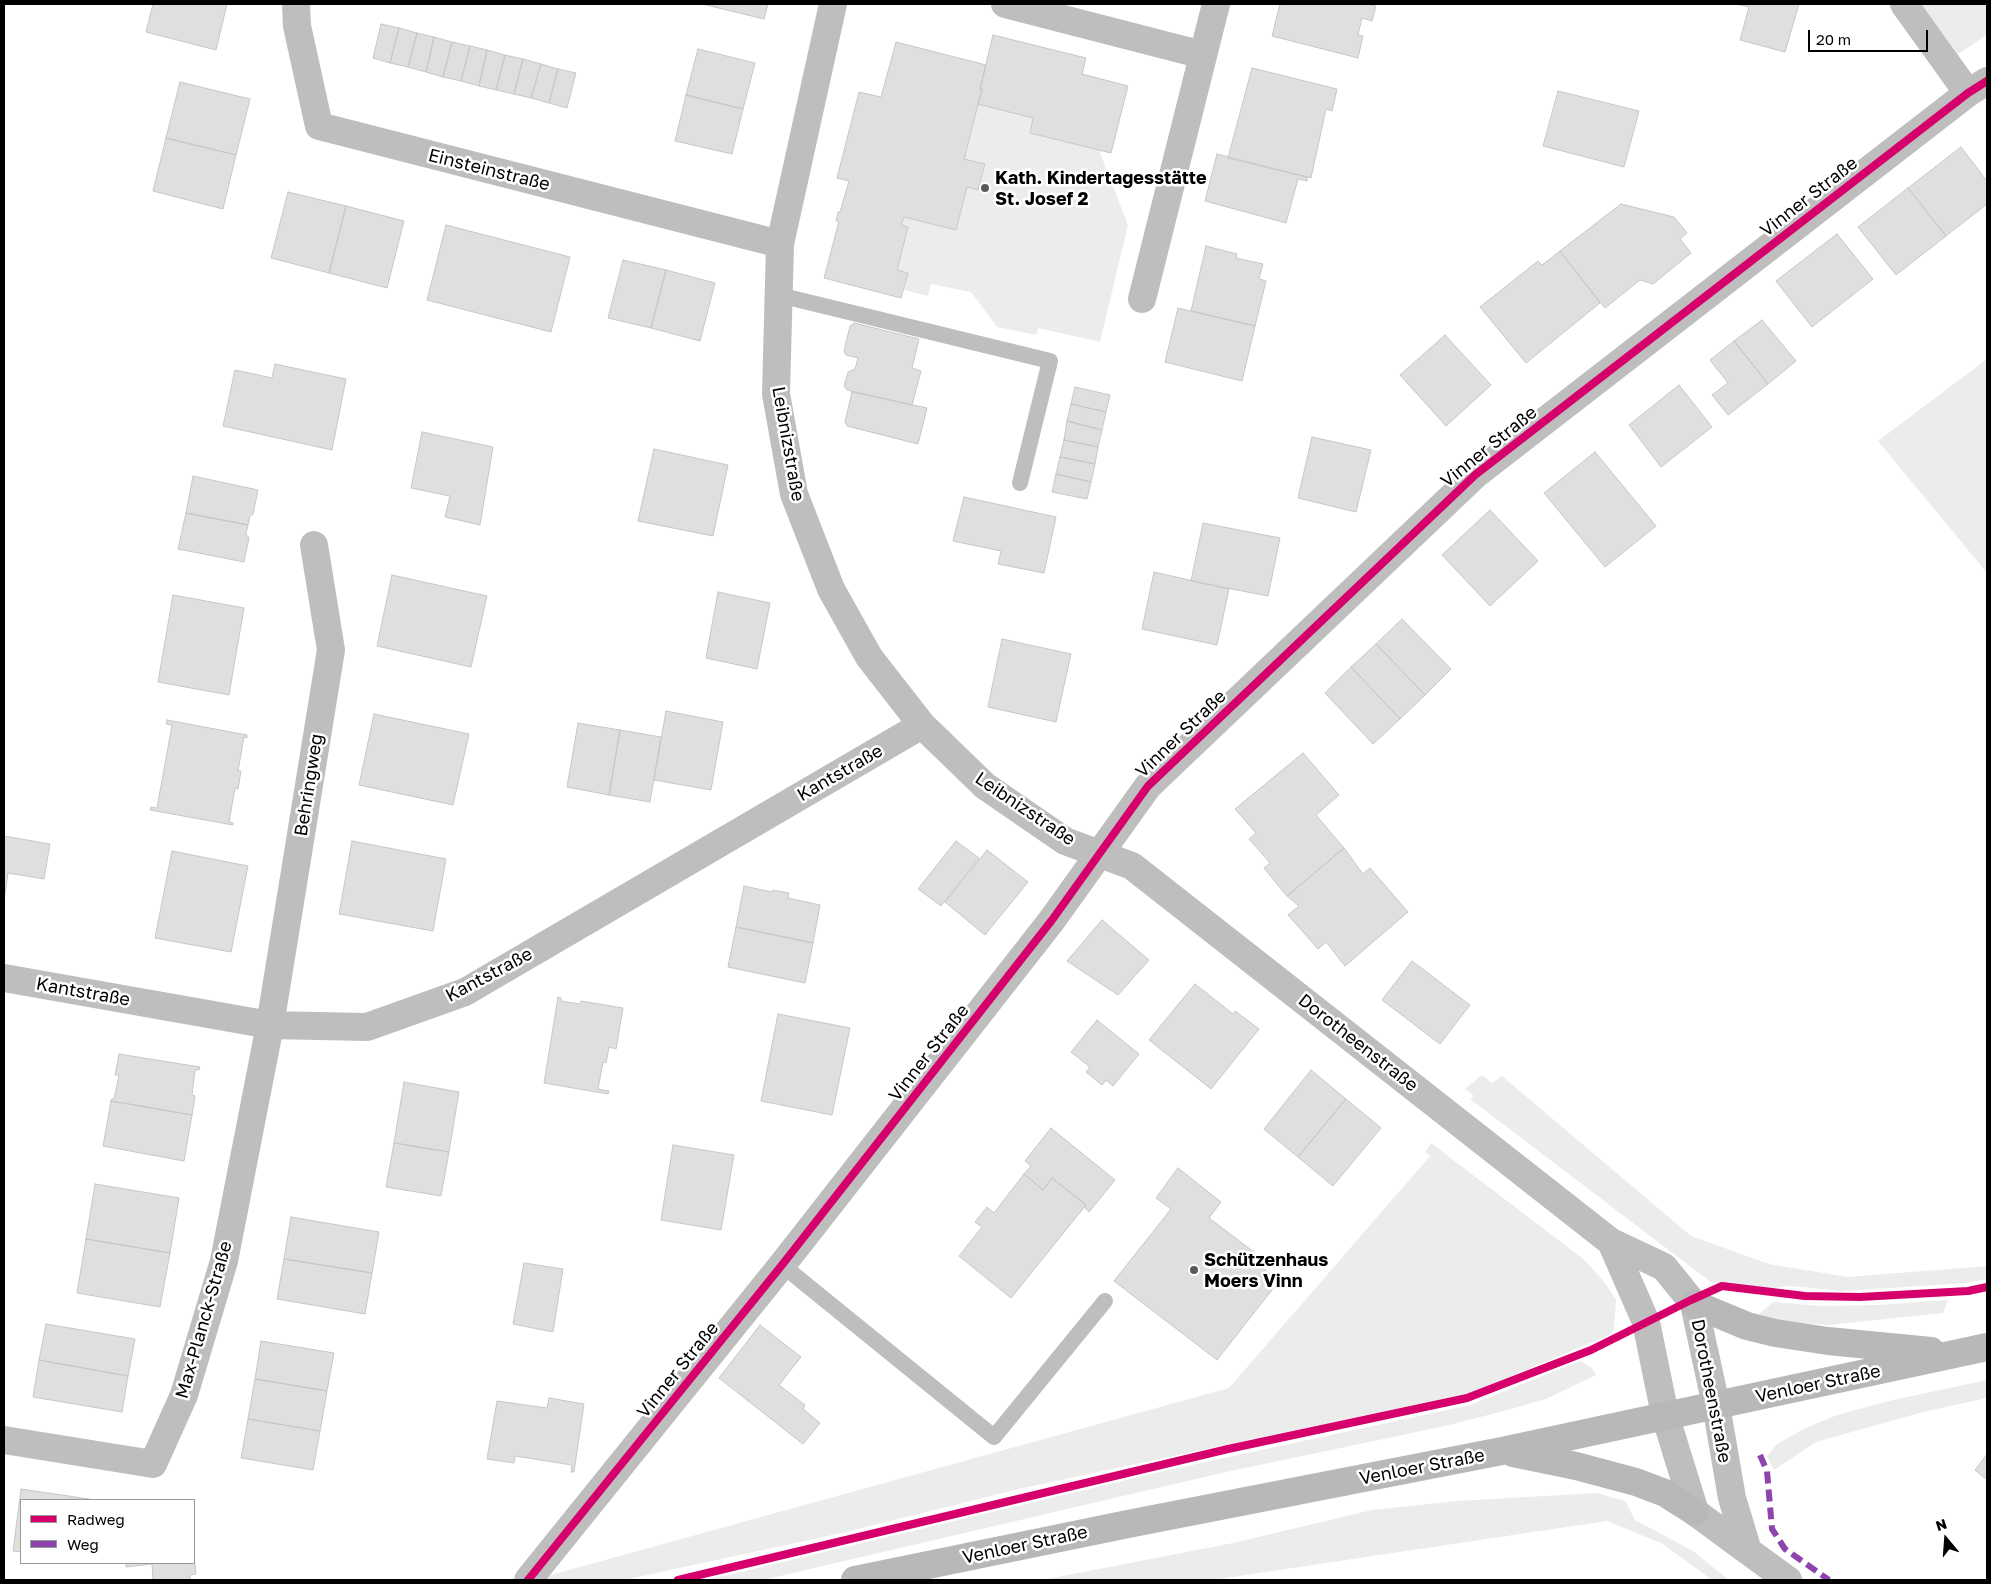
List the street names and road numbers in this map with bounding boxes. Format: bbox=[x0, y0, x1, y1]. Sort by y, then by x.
street label: Einsteinstraße bbox=[426, 144, 552, 196]
street label: Vinner Straße bbox=[1756, 152, 1862, 242]
street label: Leibnizstraße bbox=[767, 385, 809, 503]
street label: Vinner Straße bbox=[1437, 402, 1541, 492]
street label: Vinner Straße bbox=[1131, 686, 1231, 782]
street label: Behringweg bbox=[290, 732, 328, 838]
street label: Kantstraße bbox=[793, 740, 887, 806]
street label: Leibnizstraße bbox=[971, 768, 1079, 850]
street label: Kantstraße bbox=[442, 943, 536, 1007]
street label: Kantstraße bbox=[34, 973, 132, 1011]
street label: Dorotheenstraße bbox=[1294, 990, 1422, 1096]
street label: Vinner Straße bbox=[884, 1000, 974, 1106]
street label: Max-Planck-Straße bbox=[171, 1239, 237, 1401]
street label: Dorotheenstraße bbox=[1686, 1317, 1736, 1465]
street label: Vinner Straße bbox=[633, 1318, 723, 1422]
street label: Venloer Straße bbox=[1754, 1360, 1882, 1408]
street label: Venloer Straße bbox=[1358, 1444, 1486, 1490]
street label: Venloer Straße bbox=[961, 1521, 1089, 1569]

